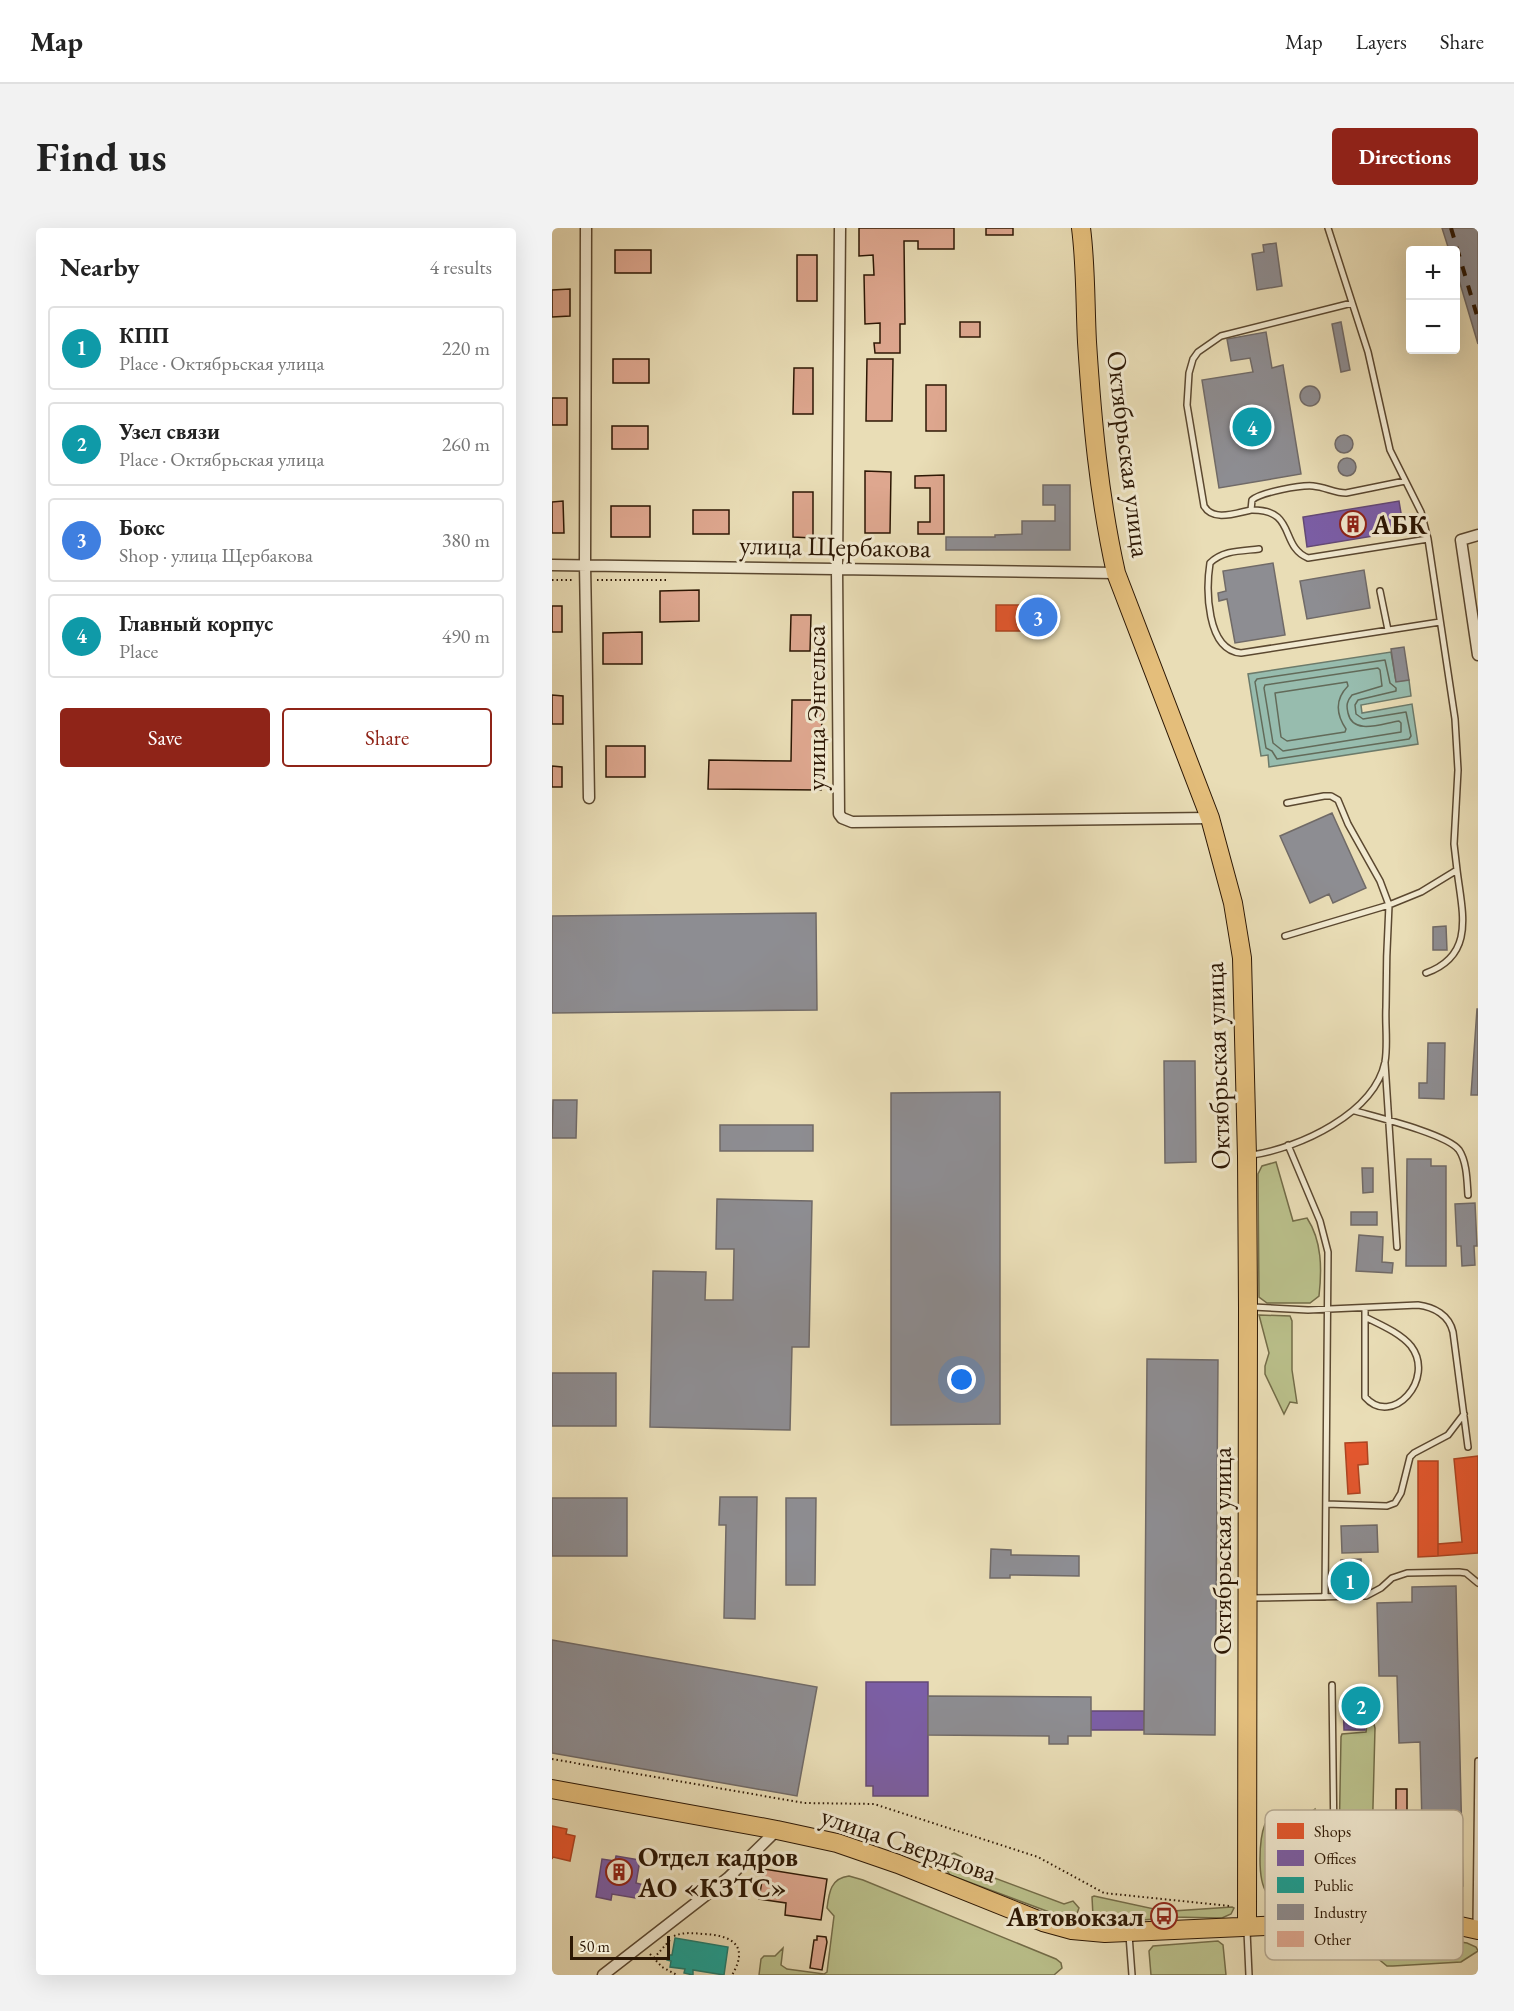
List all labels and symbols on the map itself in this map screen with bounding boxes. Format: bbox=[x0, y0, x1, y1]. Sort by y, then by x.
street label: Октябрьская улица bbox=[1099, 349, 1159, 560]
pin: 4 bbox=[1232, 404, 1272, 450]
place label: АБК bbox=[1371, 507, 1428, 542]
building icon: АБК bbox=[1338, 509, 1368, 539]
street label: улица Щербакова bbox=[739, 527, 931, 565]
pin: 3 bbox=[1018, 594, 1058, 640]
street label: улица Энгельса bbox=[798, 625, 833, 791]
street label: Октябрьская улица bbox=[1196, 961, 1238, 1171]
your location bbox=[947, 1365, 976, 1394]
street label: Октябрьская улица bbox=[1204, 1447, 1239, 1655]
pin: 1 bbox=[1330, 1558, 1370, 1604]
pin: 2 bbox=[1342, 1684, 1380, 1728]
street label: улица Свердлова bbox=[816, 1798, 1002, 1891]
legend bbox=[1265, 1810, 1463, 1960]
text: Shops bbox=[1314, 1821, 1351, 1842]
place label: Отдел кадров АО «КЗТС» bbox=[637, 1839, 798, 1905]
text: Offices bbox=[1314, 1848, 1356, 1869]
building icon: Отдел кадров АО «КЗТС» bbox=[604, 1857, 634, 1887]
text: Public bbox=[1314, 1875, 1354, 1896]
place label: Автовокзал bbox=[1005, 1899, 1144, 1934]
bus stop icon: Автовокзал bbox=[1149, 1901, 1179, 1931]
text: Industry bbox=[1314, 1902, 1368, 1923]
text: Other bbox=[1314, 1929, 1352, 1950]
scale bar bbox=[570, 1933, 670, 1960]

